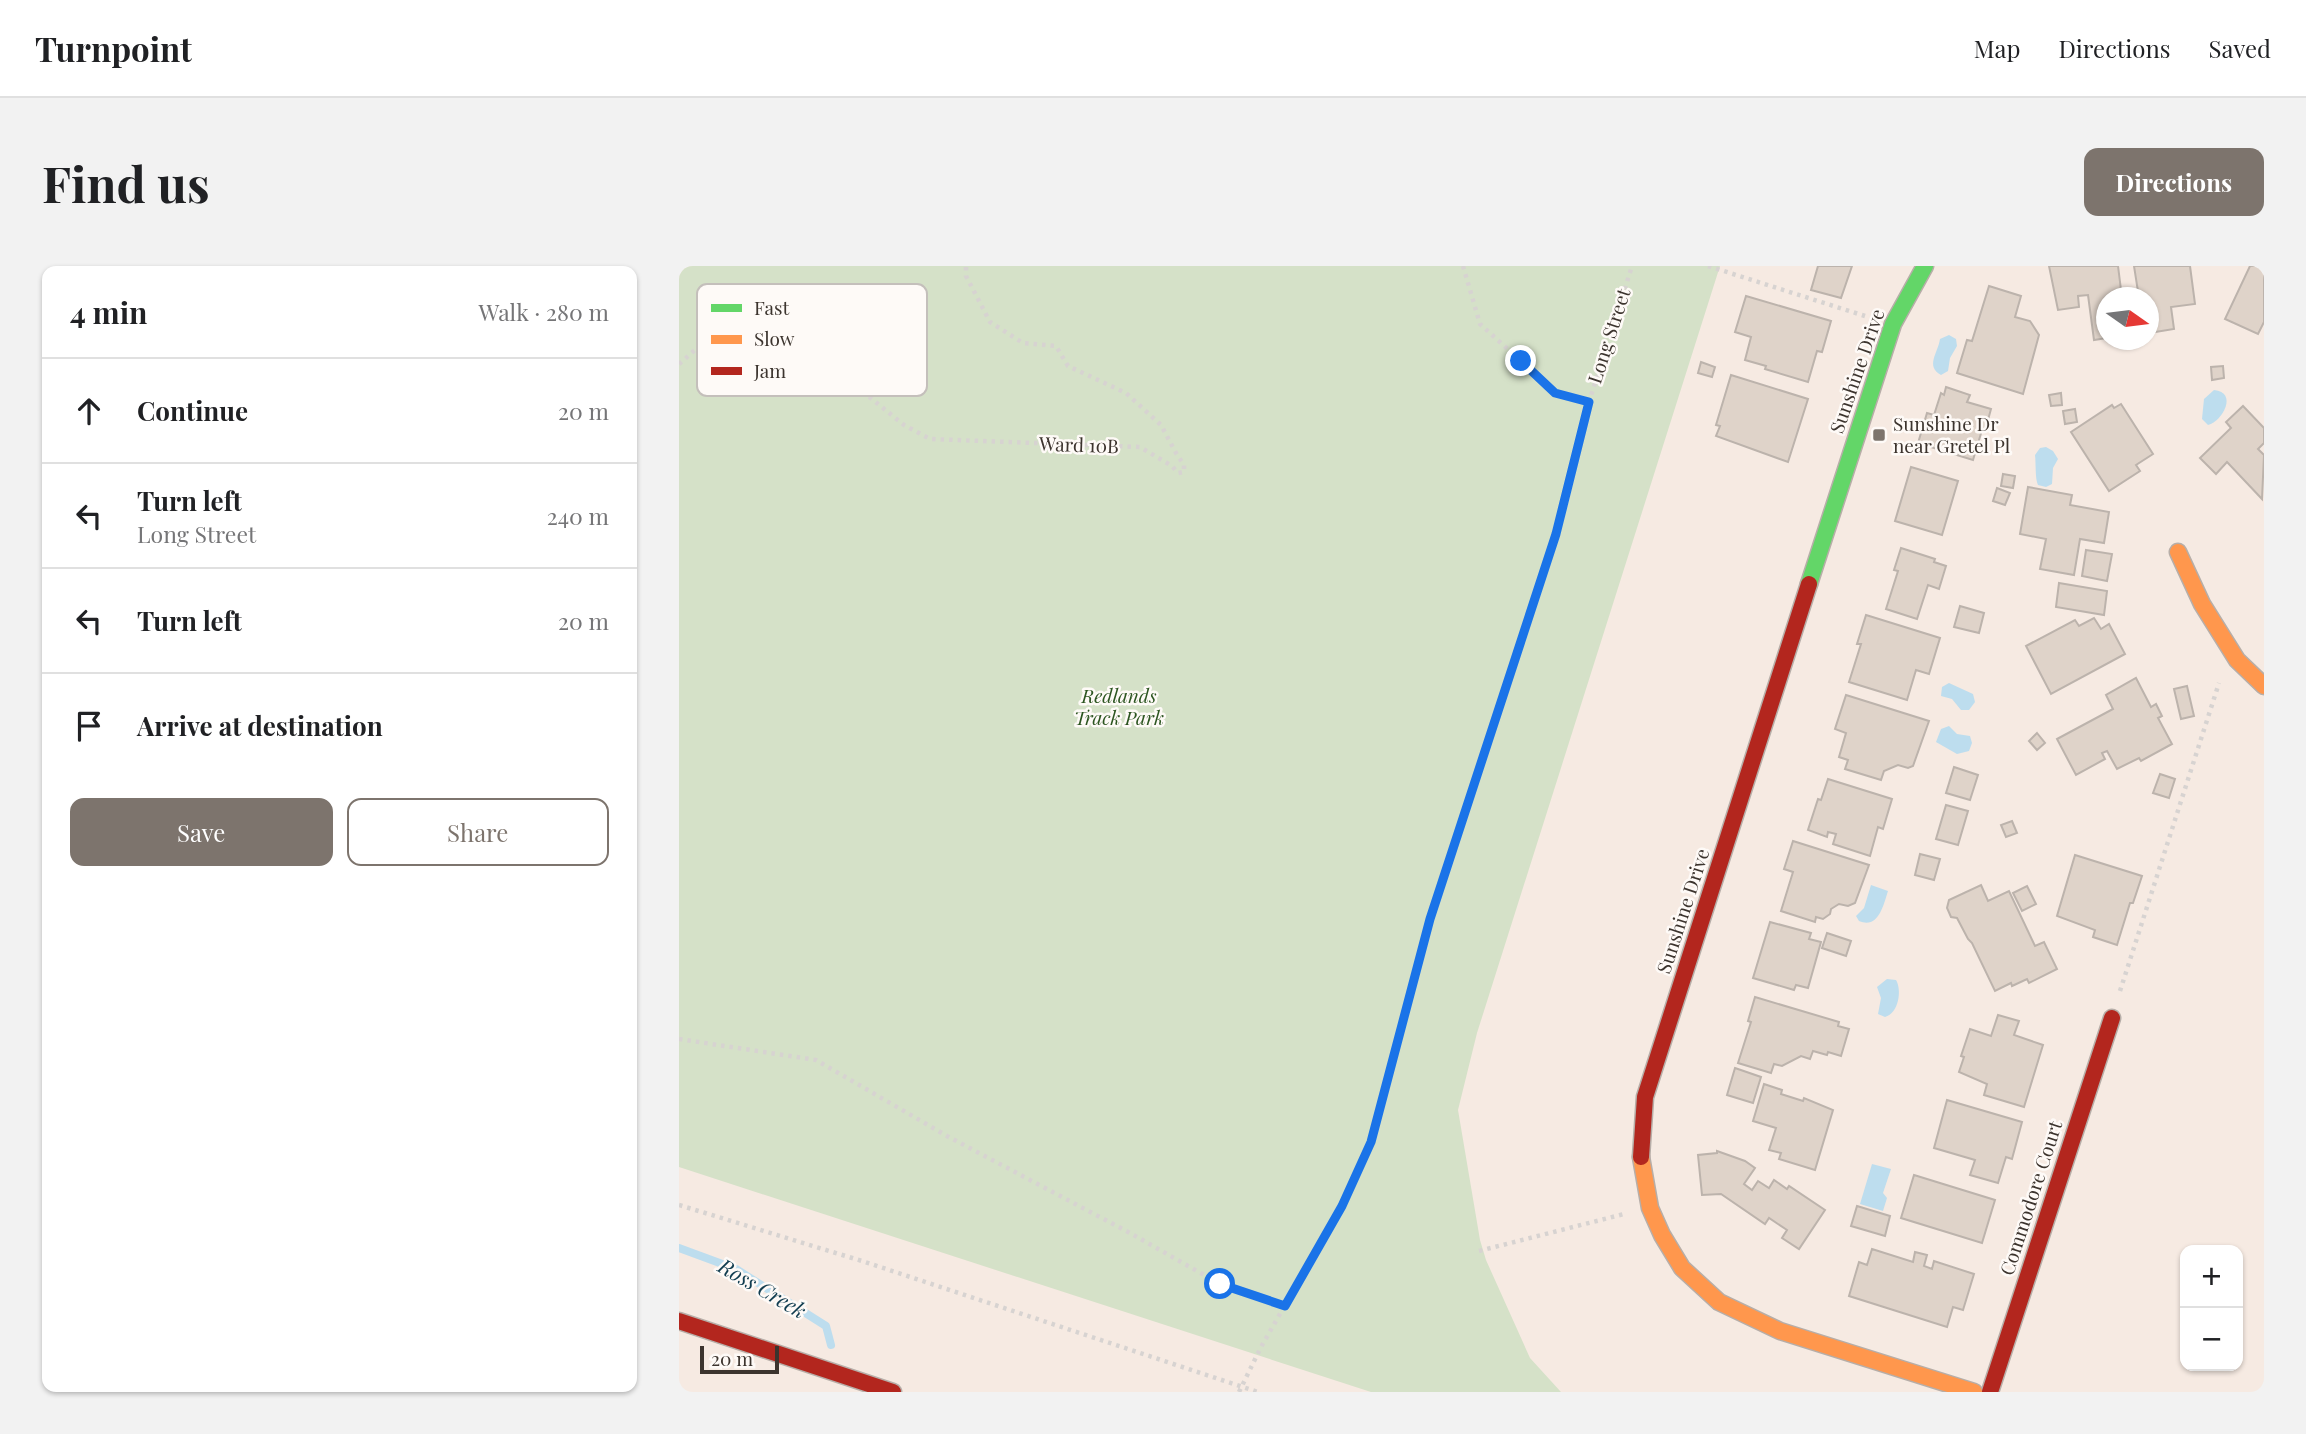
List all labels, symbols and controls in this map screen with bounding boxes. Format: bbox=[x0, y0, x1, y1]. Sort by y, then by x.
text: Turnpoint bbox=[35, 26, 192, 70]
text: Map bbox=[1974, 32, 2020, 64]
text: Directions bbox=[2058, 32, 2171, 64]
text: Saved bbox=[2209, 32, 2271, 64]
button: Directions bbox=[2084, 148, 2264, 216]
text: Find us bbox=[42, 150, 210, 215]
legend bbox=[697, 284, 927, 396]
street label: Long Street bbox=[1580, 285, 1636, 387]
north arrow bbox=[2096, 287, 2159, 350]
text: 4 min bbox=[70, 292, 148, 332]
text: Fast bbox=[754, 294, 790, 320]
text: Walk · 280 m bbox=[478, 296, 609, 327]
street label: Sunshine Drive bbox=[1823, 305, 1890, 436]
text: Slow bbox=[754, 325, 795, 351]
route end bbox=[1505, 345, 1536, 376]
text: Jam bbox=[753, 357, 786, 383]
icon: ahead bbox=[70, 392, 108, 430]
text: Continue bbox=[137, 393, 248, 428]
text: 20 m bbox=[558, 395, 609, 426]
place label: Sunshine Dr near Gretel Pl bbox=[1893, 410, 2011, 458]
marker: Sunshine Dr near Gretel Pl bbox=[1871, 427, 1887, 443]
street label: Ward 10B bbox=[1038, 430, 1119, 458]
text: Turn left bbox=[137, 483, 242, 518]
icon: left bbox=[70, 497, 108, 535]
text: 240 m bbox=[547, 500, 609, 531]
text: Long Street bbox=[137, 518, 256, 549]
icon: left bbox=[70, 602, 108, 640]
text: Turn left bbox=[137, 603, 242, 638]
text: 20 m bbox=[558, 605, 609, 636]
park label: Redlands Track Park bbox=[1074, 682, 1164, 730]
icon: arrive bbox=[70, 707, 108, 745]
text: Arrive at destination bbox=[137, 708, 383, 743]
button: Save bbox=[70, 798, 333, 866]
button: Share bbox=[347, 798, 609, 866]
street label: Sunshine Drive bbox=[1650, 845, 1715, 977]
street label: Commodore Court bbox=[1993, 1117, 2067, 1278]
map controls bbox=[2180, 1245, 2243, 1371]
button: + bbox=[2180, 1245, 2243, 1308]
water label: Ross Creek bbox=[713, 1250, 812, 1324]
route start bbox=[1204, 1268, 1235, 1299]
button: − bbox=[2180, 1308, 2243, 1371]
scale bar bbox=[700, 1343, 779, 1375]
text: 20 m bbox=[711, 1345, 753, 1371]

